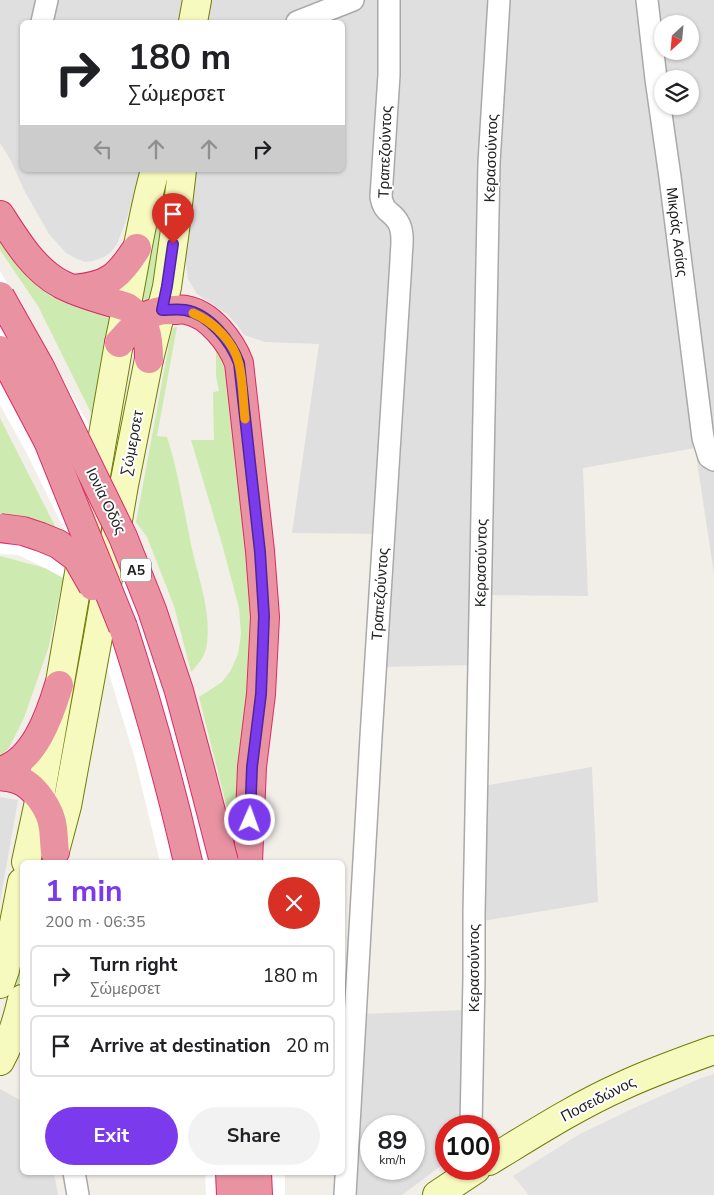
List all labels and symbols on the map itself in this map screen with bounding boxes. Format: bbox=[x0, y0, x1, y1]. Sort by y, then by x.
north arrow bbox=[654, 15, 699, 60]
street label: Τραπεζούντος bbox=[373, 105, 397, 199]
street label: Κερασούντος bbox=[479, 113, 503, 203]
street label: Μικράς Ασίας bbox=[662, 186, 692, 278]
pin bbox=[152, 193, 194, 244]
street label: Σώμερσετ bbox=[116, 409, 148, 477]
street label: Ιονία Οδός bbox=[81, 464, 131, 538]
street label: Κερασούντος bbox=[470, 519, 492, 607]
street label: Τραπεζούντος bbox=[367, 547, 393, 641]
road number: Α5 bbox=[121, 558, 151, 582]
position arrow bbox=[223, 793, 275, 845]
street label: Κερασούντος bbox=[464, 924, 484, 1012]
street label: Ποσειδώνος bbox=[557, 1072, 639, 1126]
speed limit sign: 100 bbox=[435, 1115, 500, 1180]

